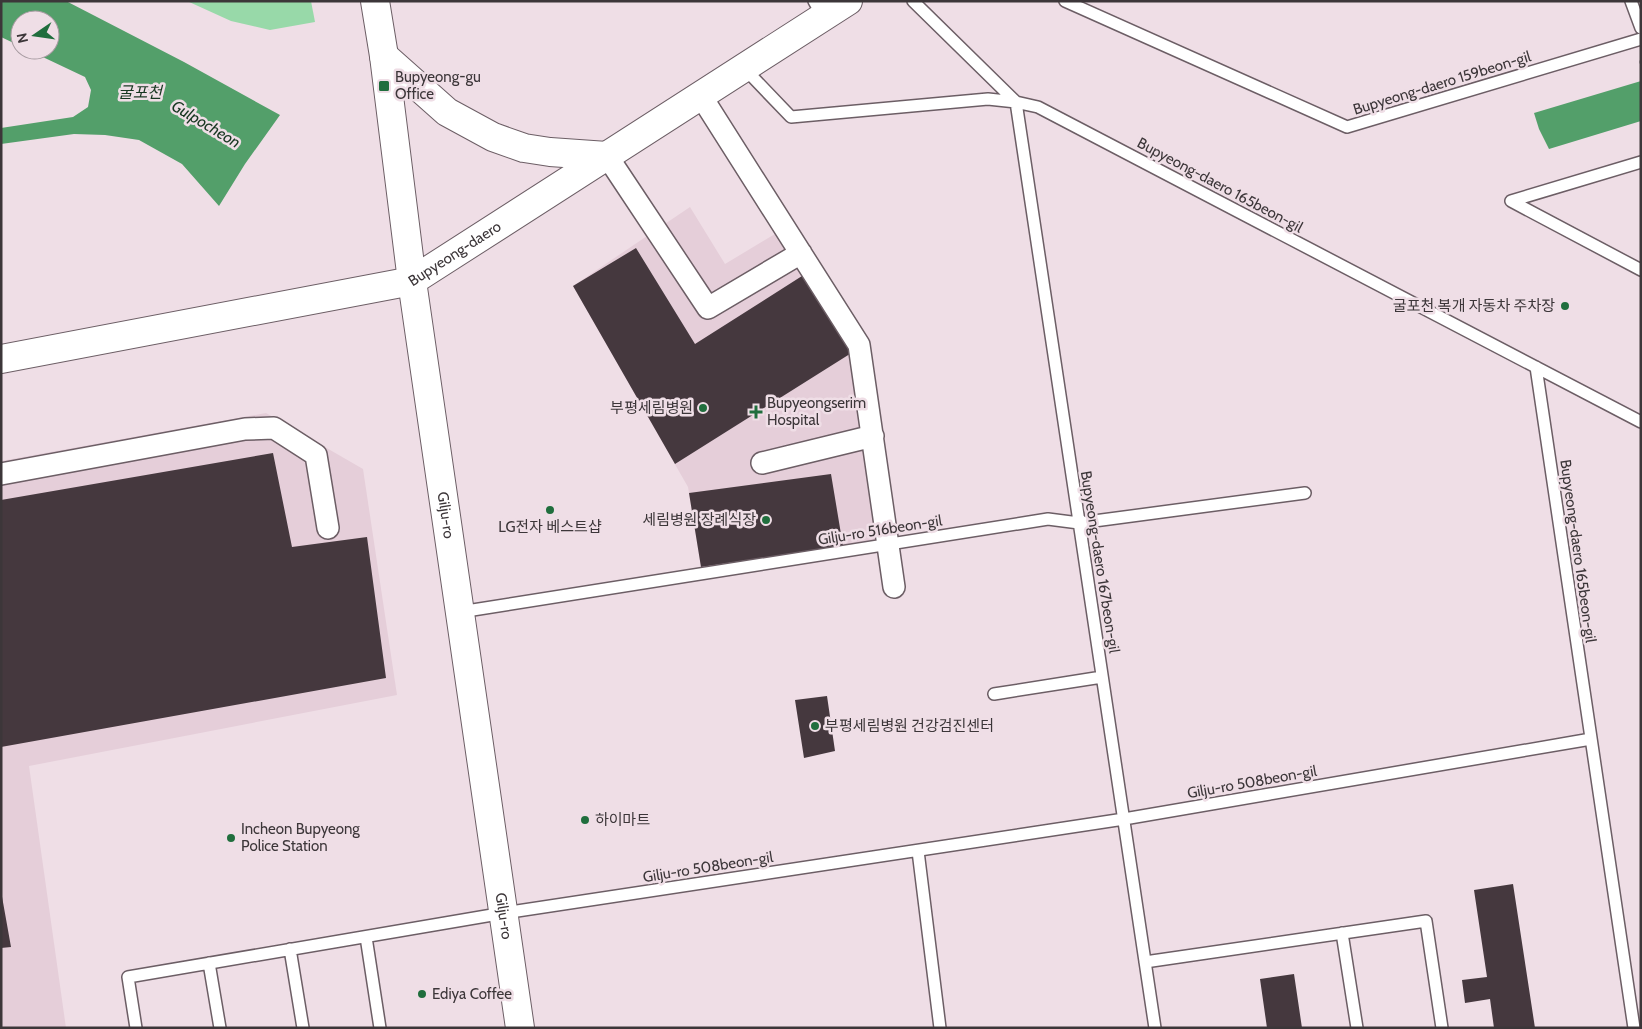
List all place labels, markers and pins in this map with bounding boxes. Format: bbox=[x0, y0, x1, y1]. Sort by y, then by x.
place label: Bupyeong-gu Office bbox=[395, 68, 481, 103]
marker: Bupyeong-gu Office bbox=[377, 79, 391, 93]
place label: 굴포천 복개 자동차 주차장 bbox=[1393, 297, 1555, 315]
marker: 굴포천 복개 자동차 주차장 bbox=[1559, 300, 1571, 312]
place label: Bupyeongserim Hospital bbox=[767, 394, 866, 429]
place label: 부평세림병원 bbox=[610, 399, 693, 417]
marker: 부평세림병원 bbox=[697, 402, 709, 414]
marker: Bupyeongserim Hospital bbox=[749, 405, 763, 419]
marker: LG전자 베스트샵 bbox=[544, 504, 556, 516]
place label: 세림병원 장례식장 bbox=[642, 511, 756, 529]
marker: 세림병원 장례식장 bbox=[760, 514, 772, 526]
place label: LG전자 베스트샵 bbox=[498, 518, 602, 536]
place label: 부평세림병원 건강검진센터 bbox=[825, 717, 994, 735]
marker: 부평세림병원 건강검진센터 bbox=[809, 720, 821, 732]
place label: 하이마트 bbox=[595, 811, 650, 829]
marker: 하이마트 bbox=[579, 814, 591, 826]
place label: Incheon Bupyeong Police Station bbox=[241, 820, 360, 855]
marker: Incheon Bupyeong Police Station bbox=[225, 832, 237, 844]
place label: Ediya Coffee bbox=[432, 985, 512, 1003]
marker: Ediya Coffee bbox=[416, 988, 428, 1000]

